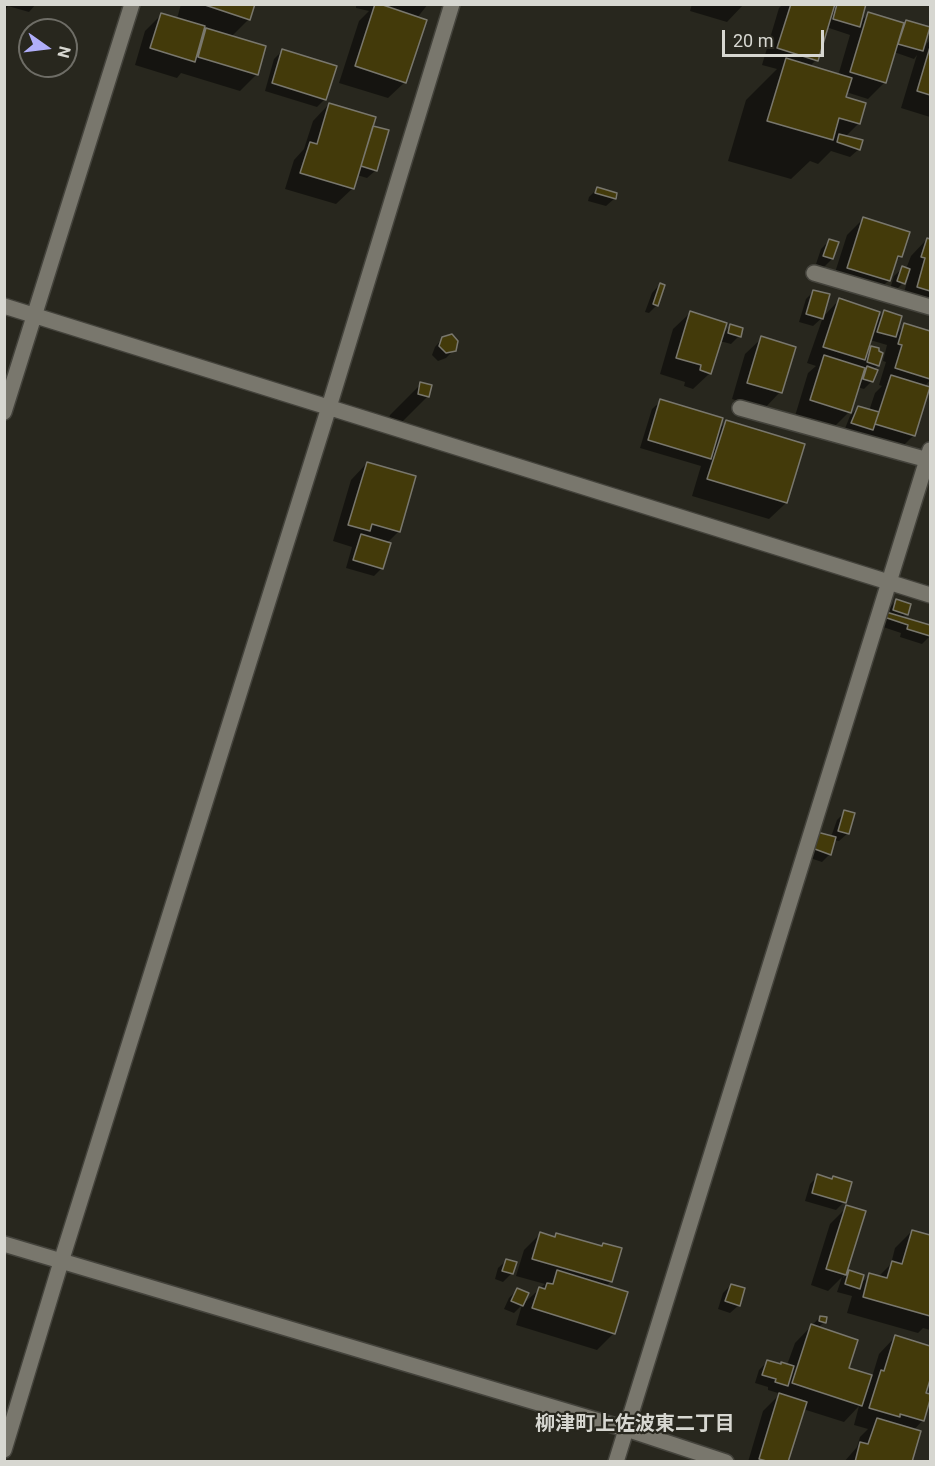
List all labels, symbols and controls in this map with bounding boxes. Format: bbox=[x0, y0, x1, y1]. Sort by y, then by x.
north arrow bbox=[18, 18, 78, 78]
scale bar bbox=[725, 18, 827, 56]
text: 20 m bbox=[733, 30, 773, 51]
text: N bbox=[53, 44, 75, 60]
district label: 柳津町上佐波東二丁目 bbox=[535, 1413, 735, 1437]

